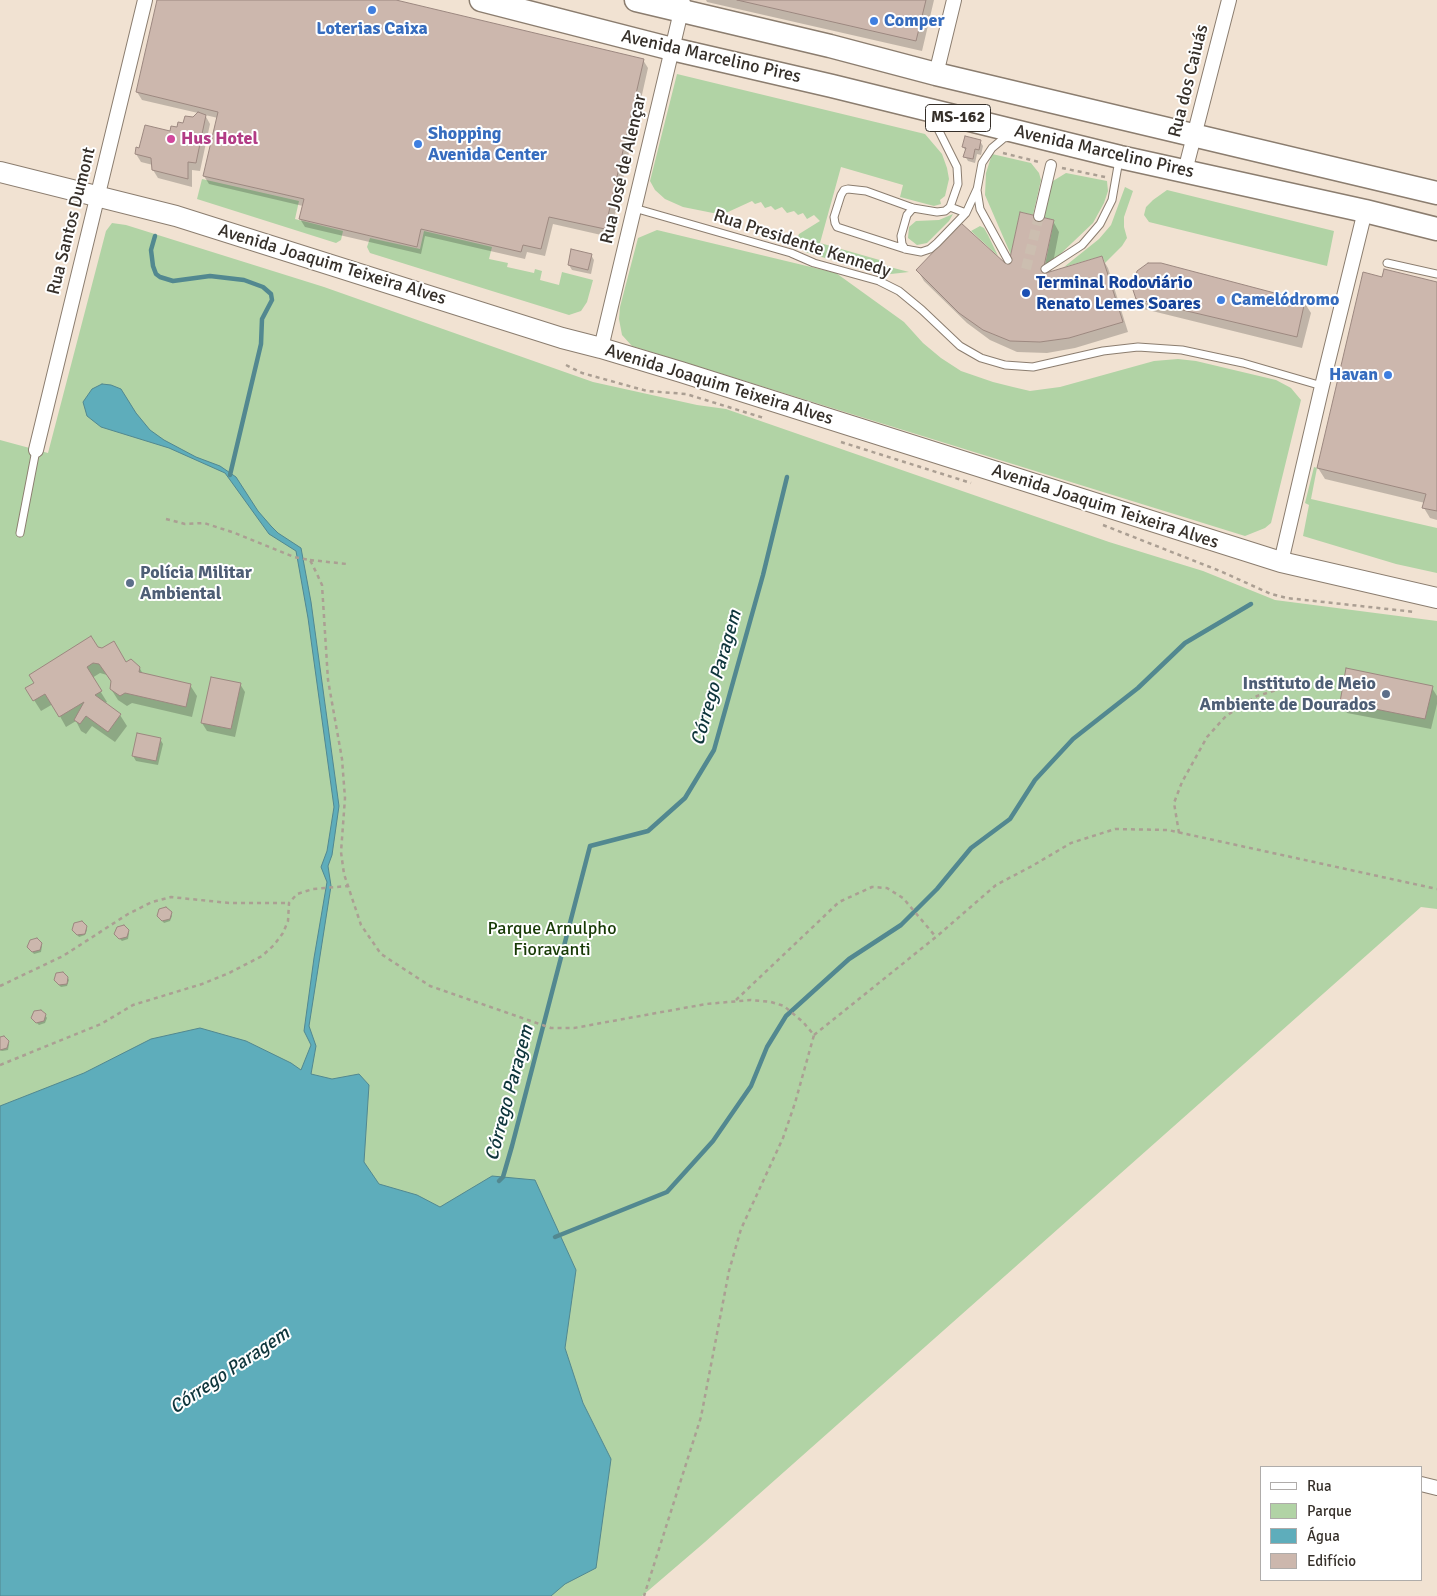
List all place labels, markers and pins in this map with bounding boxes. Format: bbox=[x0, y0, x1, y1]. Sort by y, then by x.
marker: Loterias Caixa bbox=[366, 4, 378, 16]
place label: Comper bbox=[884, 10, 945, 32]
marker: Comper bbox=[868, 15, 880, 27]
place label: Loterias Caixa bbox=[316, 18, 428, 40]
place label: Shopping Avenida Center bbox=[428, 123, 547, 166]
place label: Hus Hotel bbox=[181, 128, 258, 150]
marker: Hus Hotel bbox=[165, 133, 177, 145]
marker: Shopping Avenida Center bbox=[412, 138, 424, 150]
place label: Terminal Rodoviário Renato Lemes Soares bbox=[1036, 272, 1201, 314]
marker: Terminal Rodoviário Renato Lemes Soares bbox=[1020, 287, 1032, 299]
place label: Camelódromo bbox=[1231, 289, 1339, 311]
marker: Camelódromo bbox=[1215, 294, 1227, 306]
place label: Havan bbox=[1329, 364, 1378, 386]
marker: Havan bbox=[1382, 369, 1394, 381]
place label: Polícia Militar Ambiental bbox=[140, 562, 252, 604]
marker: Polícia Militar Ambiental bbox=[124, 577, 136, 589]
place label: Instituto de Meio Ambiente de Dourados bbox=[1200, 673, 1376, 716]
marker: Instituto de Meio Ambiente de Dourados bbox=[1380, 688, 1392, 700]

